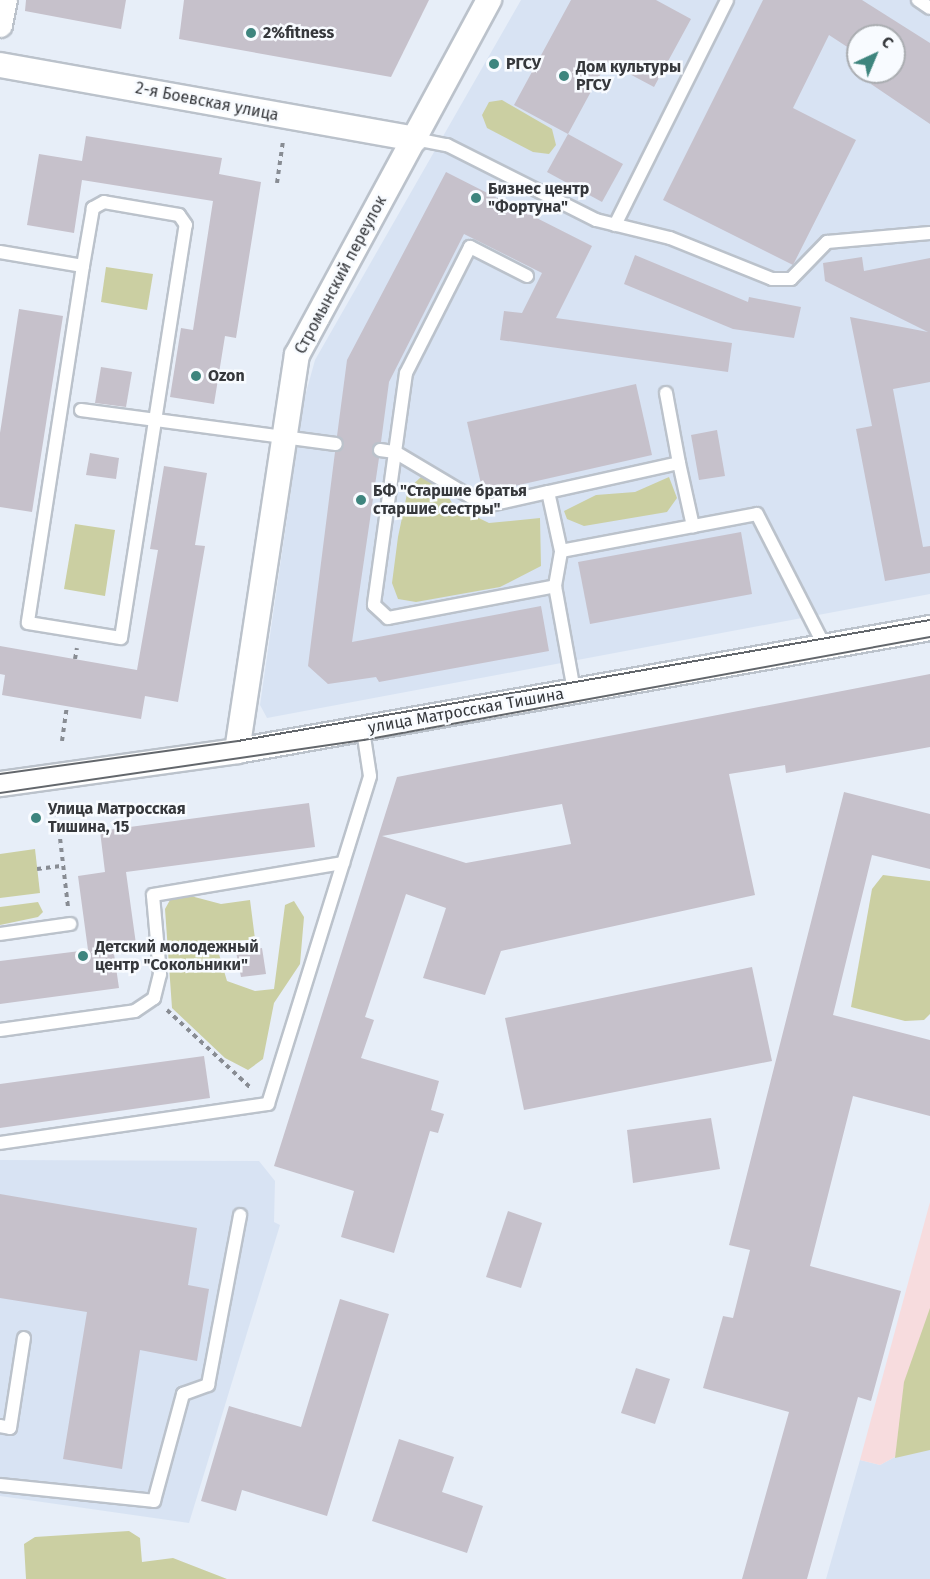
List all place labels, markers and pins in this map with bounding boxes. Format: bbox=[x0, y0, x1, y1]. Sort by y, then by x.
place label: 2%fitness bbox=[263, 23, 334, 43]
marker: 2%fitness bbox=[244, 26, 258, 40]
place label: РГСУ bbox=[506, 54, 541, 74]
marker: РГСУ bbox=[487, 57, 501, 71]
place label: Дом культуры РГСУ bbox=[576, 57, 681, 95]
marker: Дом культуры РГСУ bbox=[557, 69, 571, 83]
place label: Бизнес центр "Фортуна" bbox=[488, 179, 589, 217]
marker: Бизнес центр "Фортуна" bbox=[469, 191, 483, 205]
place label: Ozon bbox=[208, 366, 245, 386]
marker: Ozon bbox=[189, 369, 203, 383]
place label: БФ "Старшие братья старшие сестры" bbox=[373, 481, 527, 519]
marker: БФ "Старшие братья старшие сестры" bbox=[354, 493, 368, 507]
place label: Улица Матросская Тишина, 15 bbox=[48, 799, 186, 837]
marker: Улица Матросская Тишина, 15 bbox=[29, 811, 43, 825]
place label: Детский молодежный центр "Сокольники" bbox=[95, 937, 259, 975]
marker: Детский молодежный центр "Сокольники" bbox=[76, 949, 90, 963]

